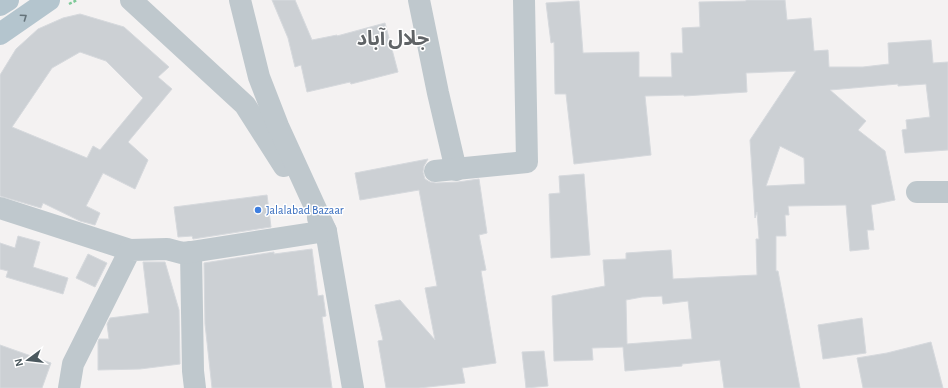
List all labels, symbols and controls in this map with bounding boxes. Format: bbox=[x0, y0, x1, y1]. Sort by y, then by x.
one-way arrow bbox=[20, 15, 27, 22]
district label: جلال آباد bbox=[357, 27, 430, 50]
place label: Jalalabad Bazaar bbox=[266, 204, 344, 216]
marker: Jalalabad Bazaar bbox=[253, 205, 263, 215]
north arrow bbox=[8, 340, 48, 380]
text: N bbox=[13, 357, 25, 368]

